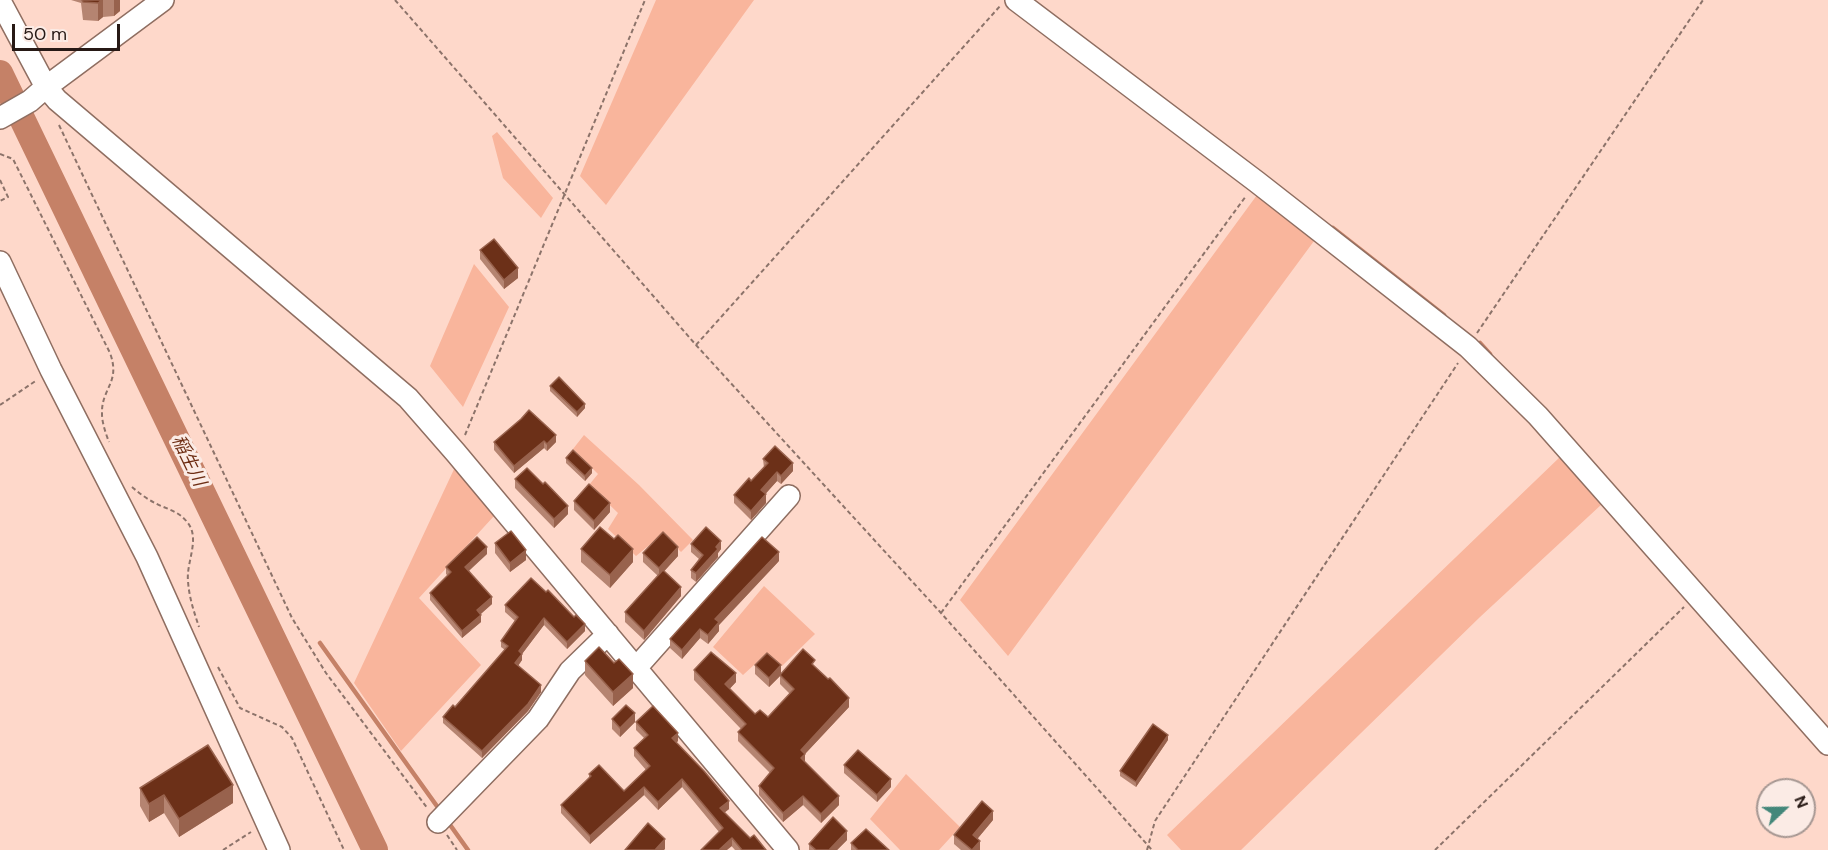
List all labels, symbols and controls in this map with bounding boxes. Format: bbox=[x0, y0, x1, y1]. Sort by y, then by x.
scale bar bbox=[15, 12, 123, 50]
text: 50 m bbox=[23, 22, 67, 46]
water label: 稲生川 bbox=[166, 432, 210, 490]
north arrow bbox=[1756, 778, 1816, 838]
text: N bbox=[1789, 792, 1813, 811]

